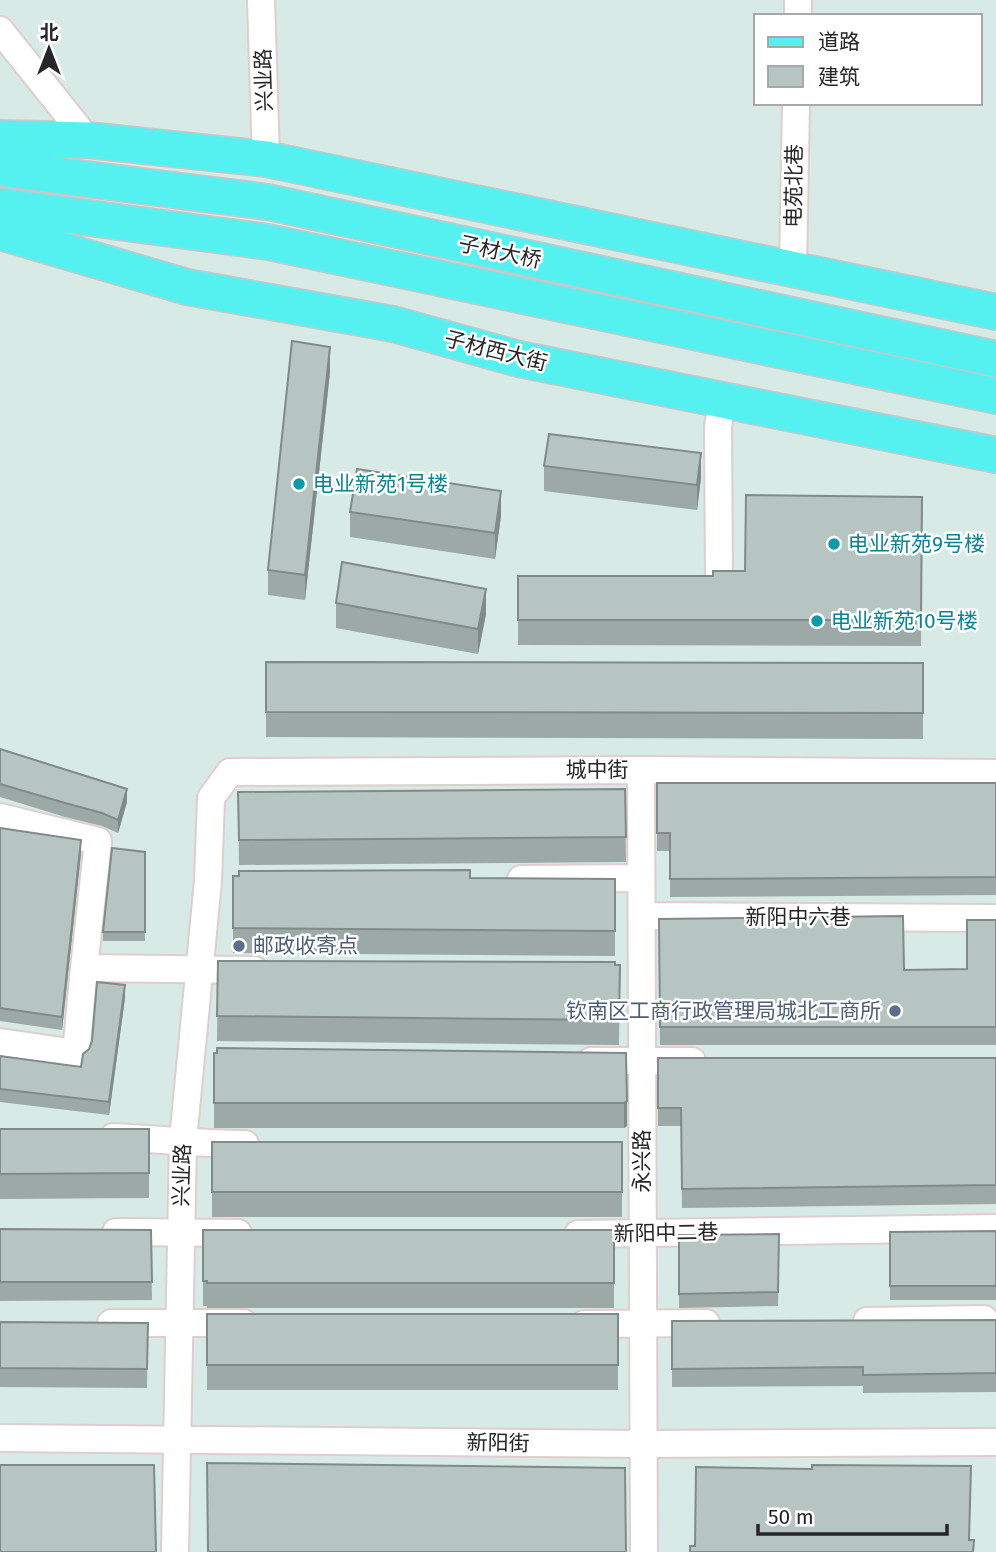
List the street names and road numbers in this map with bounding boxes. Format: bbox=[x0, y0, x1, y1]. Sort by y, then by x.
street label: 兴业路 bbox=[250, 48, 278, 112]
street label: 电苑北巷 bbox=[780, 144, 808, 228]
street label: 子材大桥 bbox=[456, 231, 544, 273]
street label: 子材西大街 bbox=[442, 326, 550, 376]
street label: 城中街 bbox=[566, 757, 629, 783]
street label: 新阳中六巷 bbox=[746, 904, 851, 930]
street label: 永兴路 bbox=[629, 1130, 655, 1193]
street label: 兴业路 bbox=[168, 1143, 196, 1207]
street label: 新阳中二巷 bbox=[613, 1219, 719, 1247]
street label: 新阳街 bbox=[466, 1429, 530, 1457]

